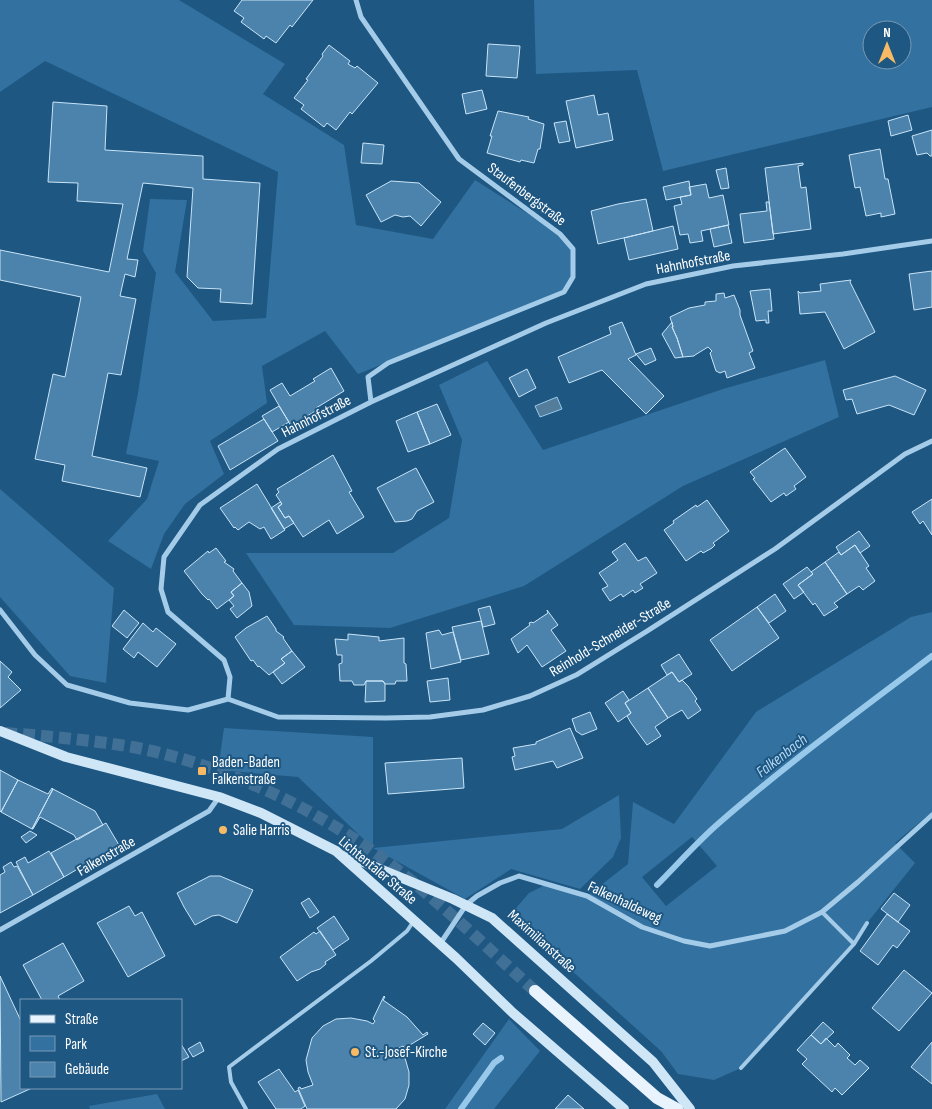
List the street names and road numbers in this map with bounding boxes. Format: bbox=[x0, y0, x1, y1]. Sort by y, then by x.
street label: Staufenbergstraße bbox=[484, 159, 570, 230]
street label: Hahnhofstraße bbox=[654, 246, 732, 279]
street label: Hahnhofstraße bbox=[278, 391, 354, 442]
street label: Reinhold-Schneider-Straße bbox=[546, 594, 674, 681]
street label: Falkenstraße bbox=[74, 832, 139, 881]
street label: Lichtentaler Straße bbox=[334, 832, 421, 909]
street label: Falkenhaldeweg bbox=[585, 877, 665, 928]
street label: Maximilianstraße bbox=[503, 906, 580, 977]

